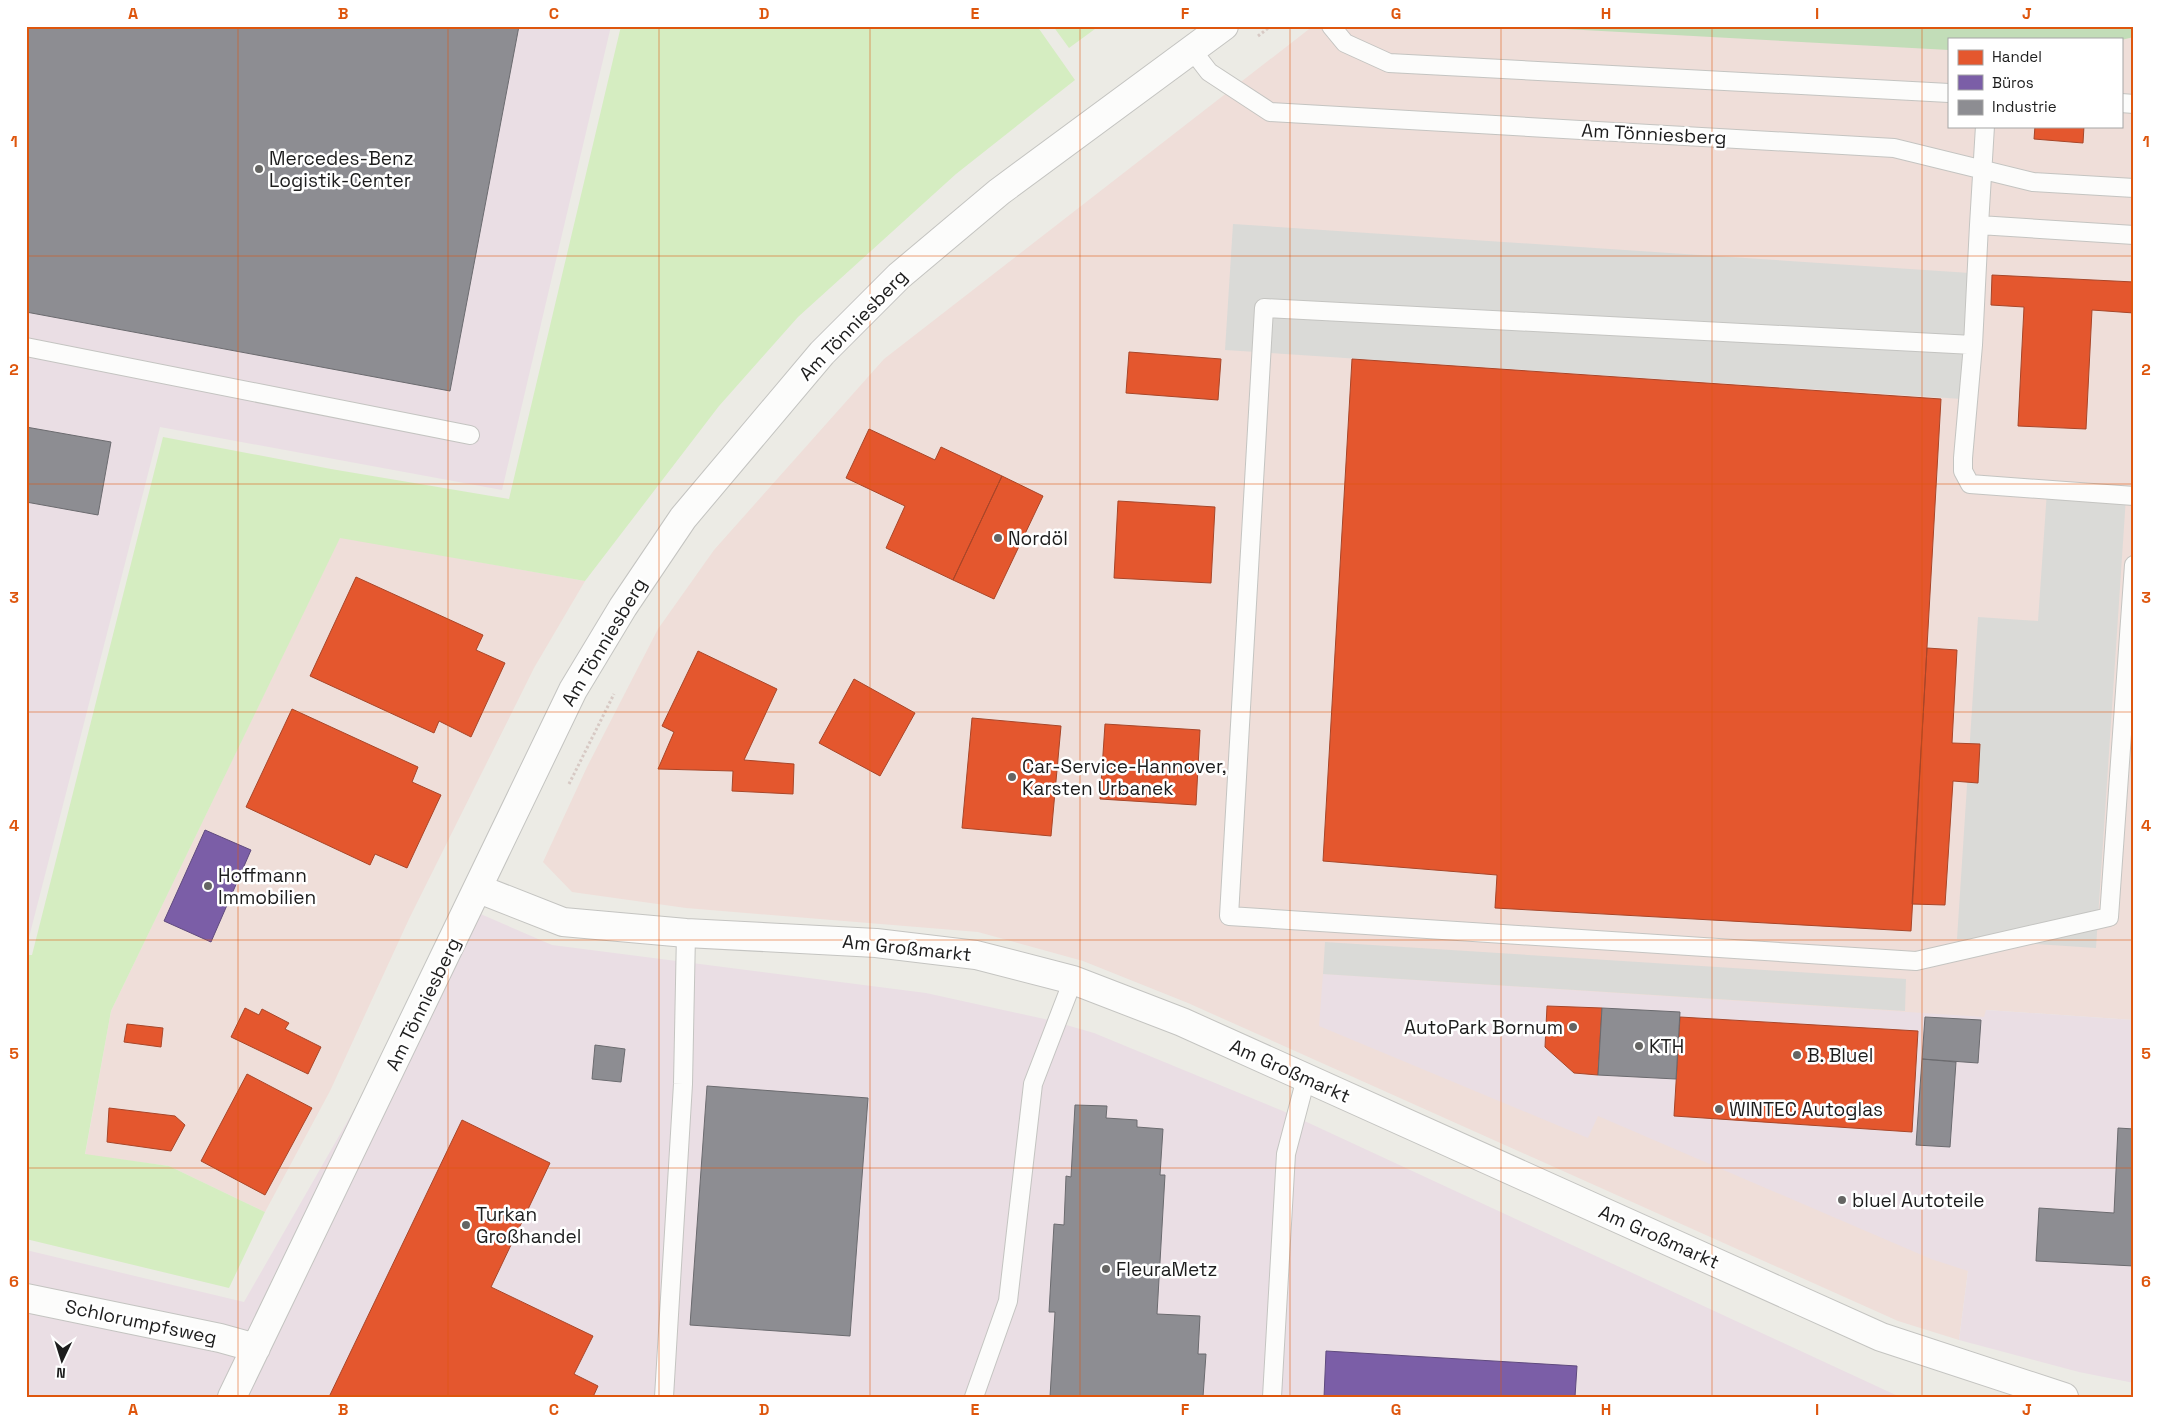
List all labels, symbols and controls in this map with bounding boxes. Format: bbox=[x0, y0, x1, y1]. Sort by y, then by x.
text: A bbox=[128, 3, 138, 24]
text: B bbox=[338, 3, 348, 24]
text: C bbox=[549, 3, 559, 24]
text: D bbox=[759, 3, 769, 24]
text: E bbox=[971, 3, 980, 24]
text: F bbox=[1181, 3, 1190, 24]
text: G bbox=[1391, 3, 1401, 24]
text: H bbox=[1601, 3, 1611, 24]
text: I bbox=[1815, 3, 1819, 24]
text: J bbox=[2022, 3, 2032, 24]
legend bbox=[1948, 38, 2122, 128]
text: Handel bbox=[1992, 47, 2042, 66]
text: Büros bbox=[1992, 73, 2034, 92]
text: Industrie bbox=[1992, 97, 2057, 116]
street label: Am Tönniesberg bbox=[1581, 118, 1727, 150]
text: 1 bbox=[10, 131, 18, 152]
text: 1 bbox=[2142, 131, 2150, 152]
place label: Mercedes-Benz Logistik-Center bbox=[269, 146, 414, 193]
marker: Mercedes-Benz Logistik-Center bbox=[253, 163, 265, 175]
street label: Am Tönniesberg bbox=[793, 264, 913, 386]
text: 2 bbox=[9, 359, 19, 380]
text: 2 bbox=[2141, 359, 2151, 380]
place label: Nordöl bbox=[1008, 526, 1068, 551]
marker: Nordöl bbox=[992, 532, 1004, 544]
street label: Am Tönniesberg bbox=[556, 573, 652, 711]
text: 3 bbox=[9, 587, 19, 608]
text: 3 bbox=[2141, 587, 2151, 608]
place label: Car-Service-Hannover, Karsten Urbanek bbox=[1022, 754, 1227, 801]
marker: Car-Service-Hannover, Karsten Urbanek bbox=[1006, 771, 1018, 783]
text: 4 bbox=[9, 815, 19, 836]
text: 4 bbox=[2141, 815, 2151, 836]
place label: Hoffmann Immobilien bbox=[218, 863, 316, 910]
marker: Hoffmann Immobilien bbox=[202, 880, 214, 892]
street label: Am Großmarkt bbox=[841, 929, 973, 967]
street label: Am Tönniesberg bbox=[380, 933, 466, 1075]
place label: AutoPark Bornum bbox=[1404, 1015, 1563, 1040]
marker: AutoPark Bornum bbox=[1567, 1021, 1579, 1033]
street label: Am Großmarkt bbox=[1226, 1033, 1354, 1109]
place label: KTH bbox=[1649, 1034, 1684, 1059]
marker: KTH bbox=[1633, 1040, 1645, 1052]
text: 5 bbox=[9, 1043, 19, 1064]
place label: B. Bluel bbox=[1807, 1043, 1873, 1068]
text: 5 bbox=[2141, 1043, 2151, 1064]
marker: B. Bluel bbox=[1791, 1049, 1803, 1061]
place label: WINTEC Autoglas bbox=[1729, 1097, 1883, 1122]
marker: WINTEC Autoglas bbox=[1713, 1103, 1725, 1115]
place label: bluel Autoteile bbox=[1852, 1188, 1985, 1213]
marker: bluel Autoteile bbox=[1836, 1194, 1848, 1206]
street label: Am Großmarkt bbox=[1595, 1199, 1723, 1275]
place label: Turkan Großhandel bbox=[476, 1202, 581, 1249]
marker: Turkan Großhandel bbox=[460, 1219, 472, 1231]
place label: FleuraMetz bbox=[1116, 1257, 1218, 1282]
marker: FleuraMetz bbox=[1100, 1263, 1112, 1275]
text: 6 bbox=[9, 1271, 19, 1292]
text: 6 bbox=[2141, 1271, 2151, 1292]
street label: Schlorumpfsweg bbox=[63, 1294, 219, 1350]
north arrow bbox=[38, 1336, 88, 1386]
text: N bbox=[56, 1364, 66, 1382]
text: A bbox=[128, 1399, 138, 1420]
text: B bbox=[338, 1399, 348, 1420]
text: C bbox=[549, 1399, 559, 1420]
text: D bbox=[759, 1399, 769, 1420]
text: E bbox=[971, 1399, 980, 1420]
text: F bbox=[1181, 1399, 1190, 1420]
text: G bbox=[1391, 1399, 1401, 1420]
text: H bbox=[1601, 1399, 1611, 1420]
text: I bbox=[1815, 1399, 1819, 1420]
text: J bbox=[2022, 1399, 2032, 1420]

